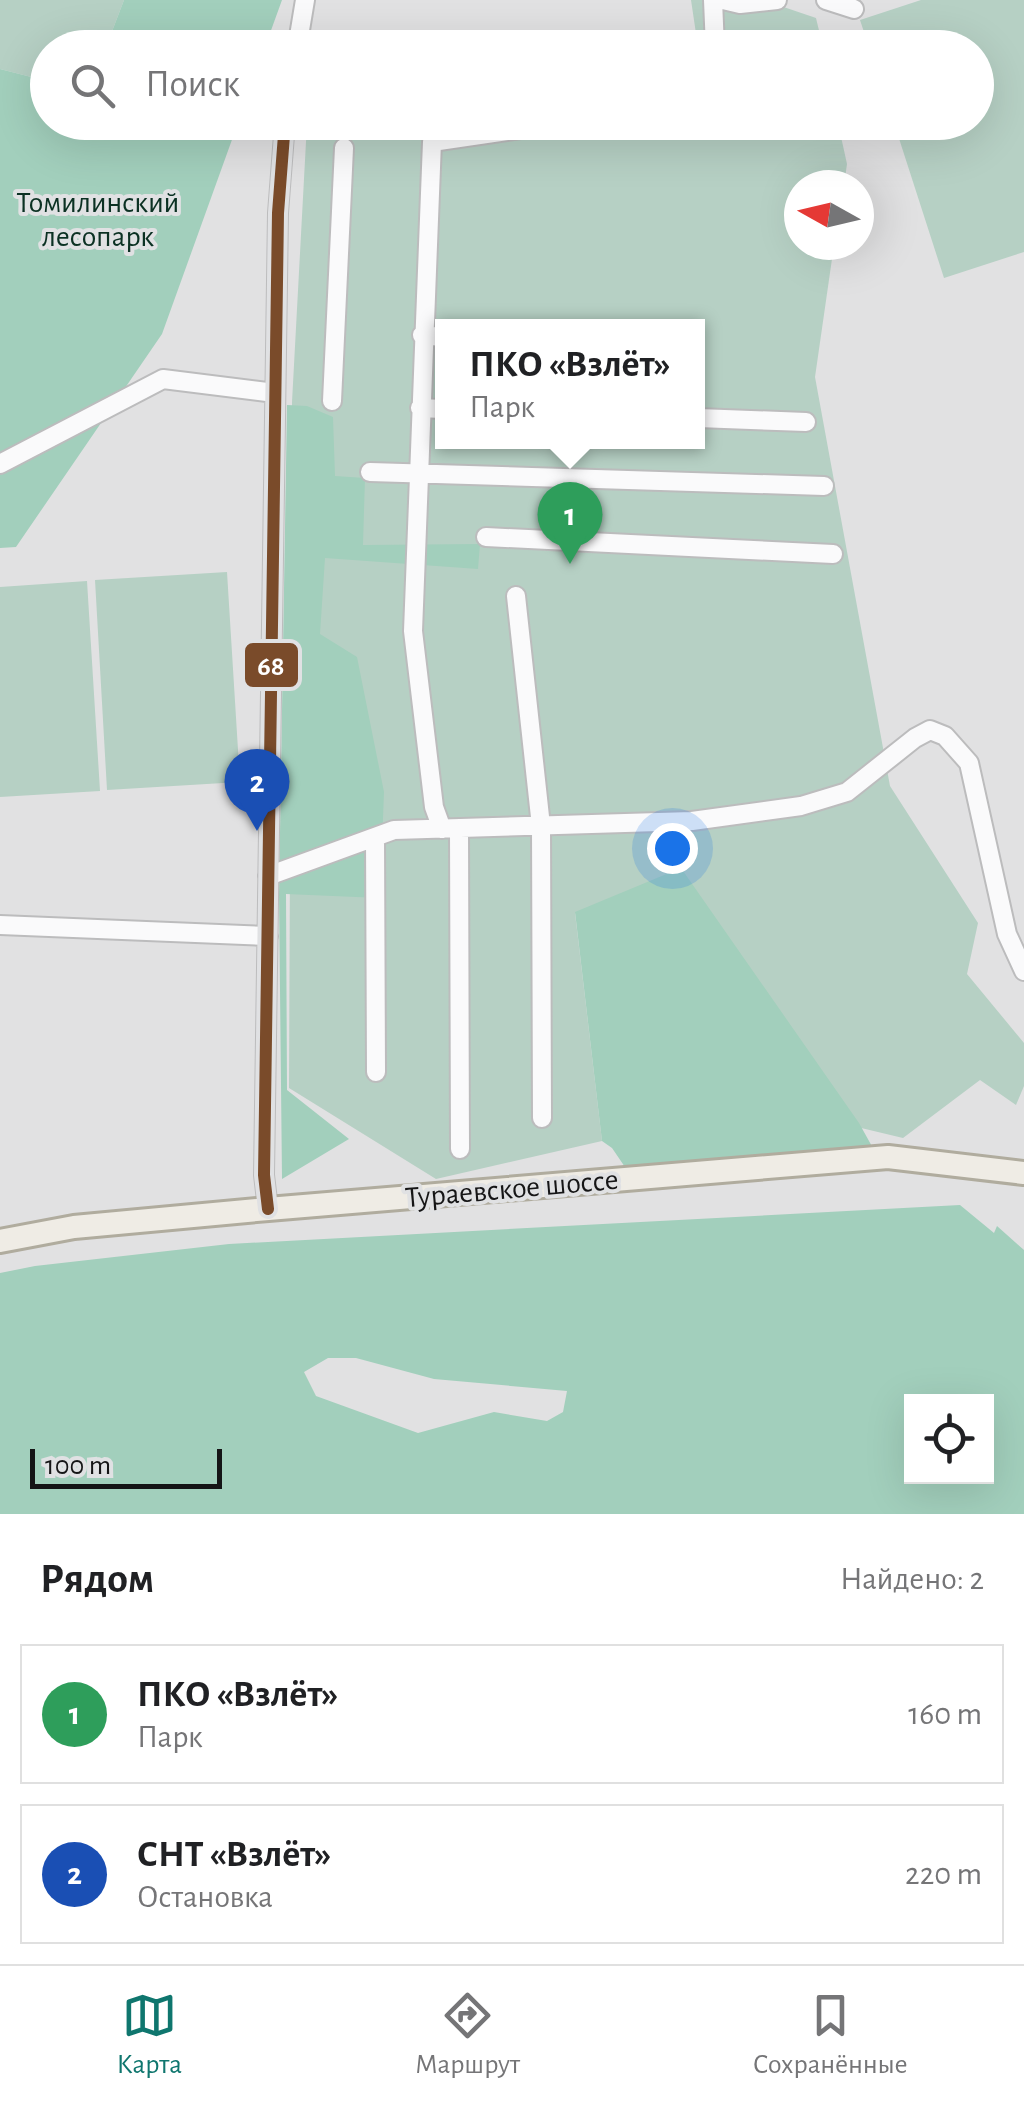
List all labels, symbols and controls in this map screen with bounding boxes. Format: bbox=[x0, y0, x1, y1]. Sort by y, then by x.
search box bbox=[30, 30, 994, 140]
icon: search bbox=[65, 58, 120, 113]
text: Поиск bbox=[145, 66, 240, 104]
north arrow bbox=[784, 170, 874, 260]
park label: Томилинский лесопарк bbox=[17, 188, 179, 252]
popup bbox=[435, 319, 705, 449]
text: ПКО «Взлёт» bbox=[469, 346, 671, 384]
text: Парк bbox=[469, 391, 535, 423]
pin: 1 bbox=[538, 482, 602, 564]
line badge: 68 bbox=[243, 641, 300, 689]
text: 68 bbox=[257, 653, 285, 681]
pin: 2 bbox=[224, 748, 290, 831]
your location bbox=[647, 823, 698, 874]
street label: Тураевское шоссе bbox=[404, 1165, 620, 1213]
map controls bbox=[904, 1394, 994, 1484]
button: locate bbox=[904, 1394, 994, 1484]
scale bar bbox=[30, 1444, 222, 1488]
text: 100 m bbox=[45, 1452, 111, 1480]
text: Рядом bbox=[40, 1558, 154, 1600]
text: Найдено: 2 bbox=[840, 1563, 984, 1595]
text: ПКО «Взлёт» bbox=[137, 1676, 339, 1714]
text: 1 bbox=[69, 1698, 80, 1730]
text: 160 m bbox=[908, 1698, 982, 1730]
text: Парк bbox=[137, 1721, 203, 1753]
text: СНТ «Взлёт» bbox=[137, 1836, 332, 1874]
text: 2 bbox=[67, 1858, 82, 1890]
text: 220 m bbox=[905, 1858, 982, 1890]
text: Остановка bbox=[137, 1881, 273, 1913]
tab: Карта bbox=[116, 1988, 182, 2082]
tab: Маршрут bbox=[415, 1988, 520, 2082]
tab: Сохранённые bbox=[753, 1988, 908, 2082]

